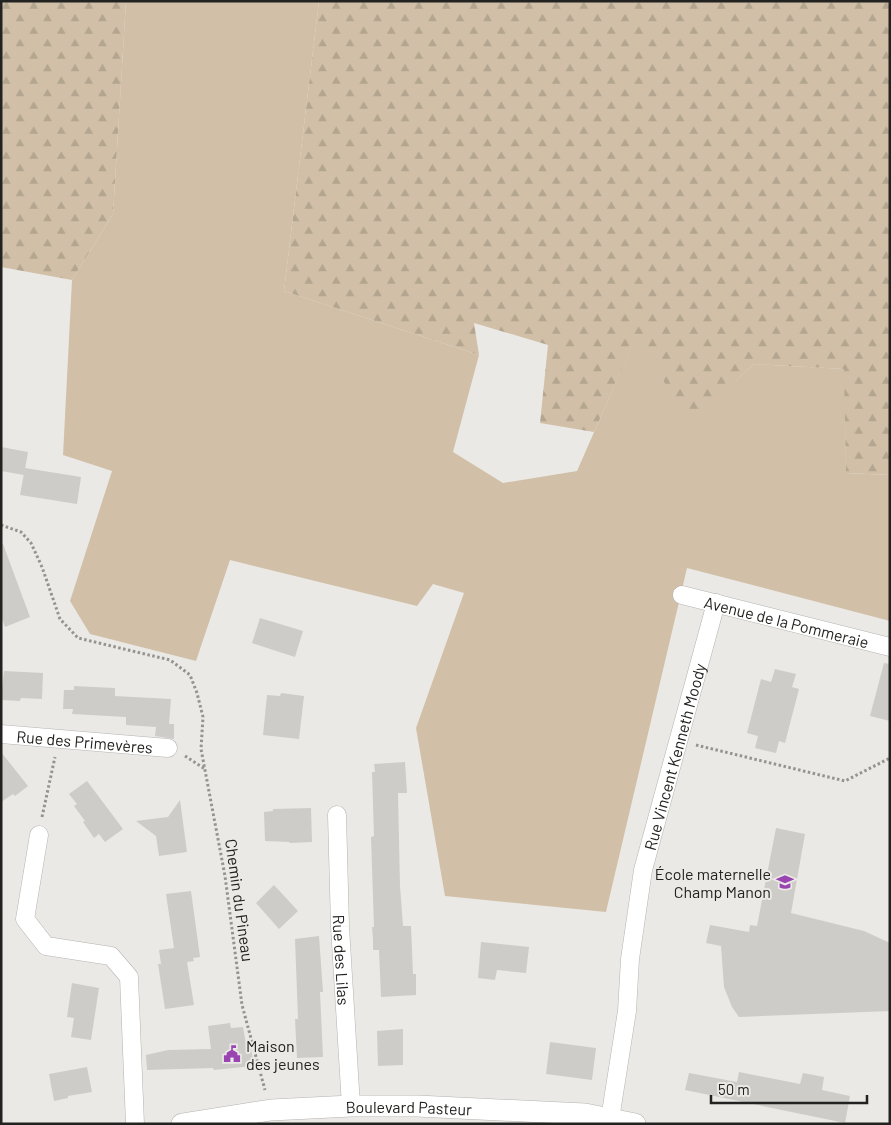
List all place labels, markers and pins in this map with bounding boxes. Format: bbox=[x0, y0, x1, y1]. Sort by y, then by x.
place label: École maternelle Champ Manon bbox=[655, 864, 771, 901]
school or university icon: École maternelle Champ Manon bbox=[775, 872, 795, 892]
place label: Maison des jeunes bbox=[246, 1036, 320, 1073]
public building icon: Maison des jeunes bbox=[222, 1044, 242, 1064]

